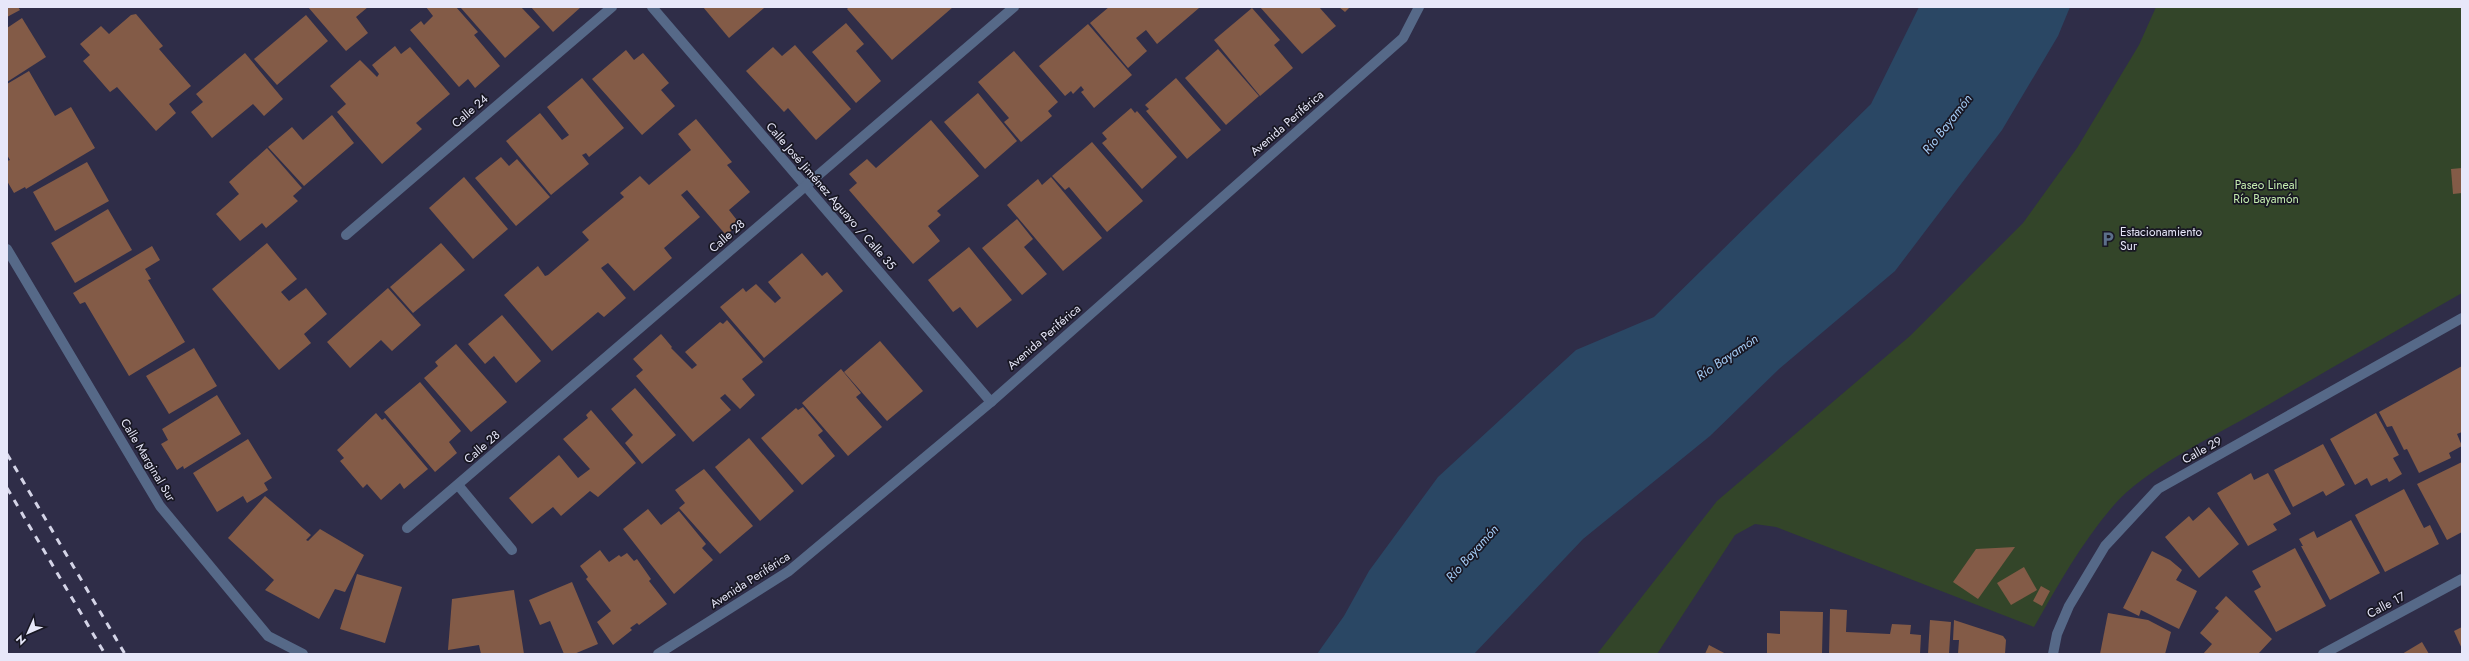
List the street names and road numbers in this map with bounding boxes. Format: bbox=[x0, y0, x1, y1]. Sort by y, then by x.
street label: Avenida Periférica bbox=[1246, 86, 1328, 160]
street label: Calle 24 bbox=[448, 90, 492, 132]
street label: Calle José Jiménez Aguayo / Calle 35 bbox=[762, 118, 901, 274]
street label: Calle 28 bbox=[705, 215, 749, 257]
street label: Avenida Periférica bbox=[1003, 300, 1085, 374]
street label: Calle Marginal Sur bbox=[116, 415, 180, 506]
street label: Calle 28 bbox=[460, 426, 504, 468]
street label: Calle 29 bbox=[2179, 432, 2225, 468]
street label: Avenida Periférica bbox=[706, 547, 794, 613]
street label: Calle 17 bbox=[2364, 587, 2409, 623]

